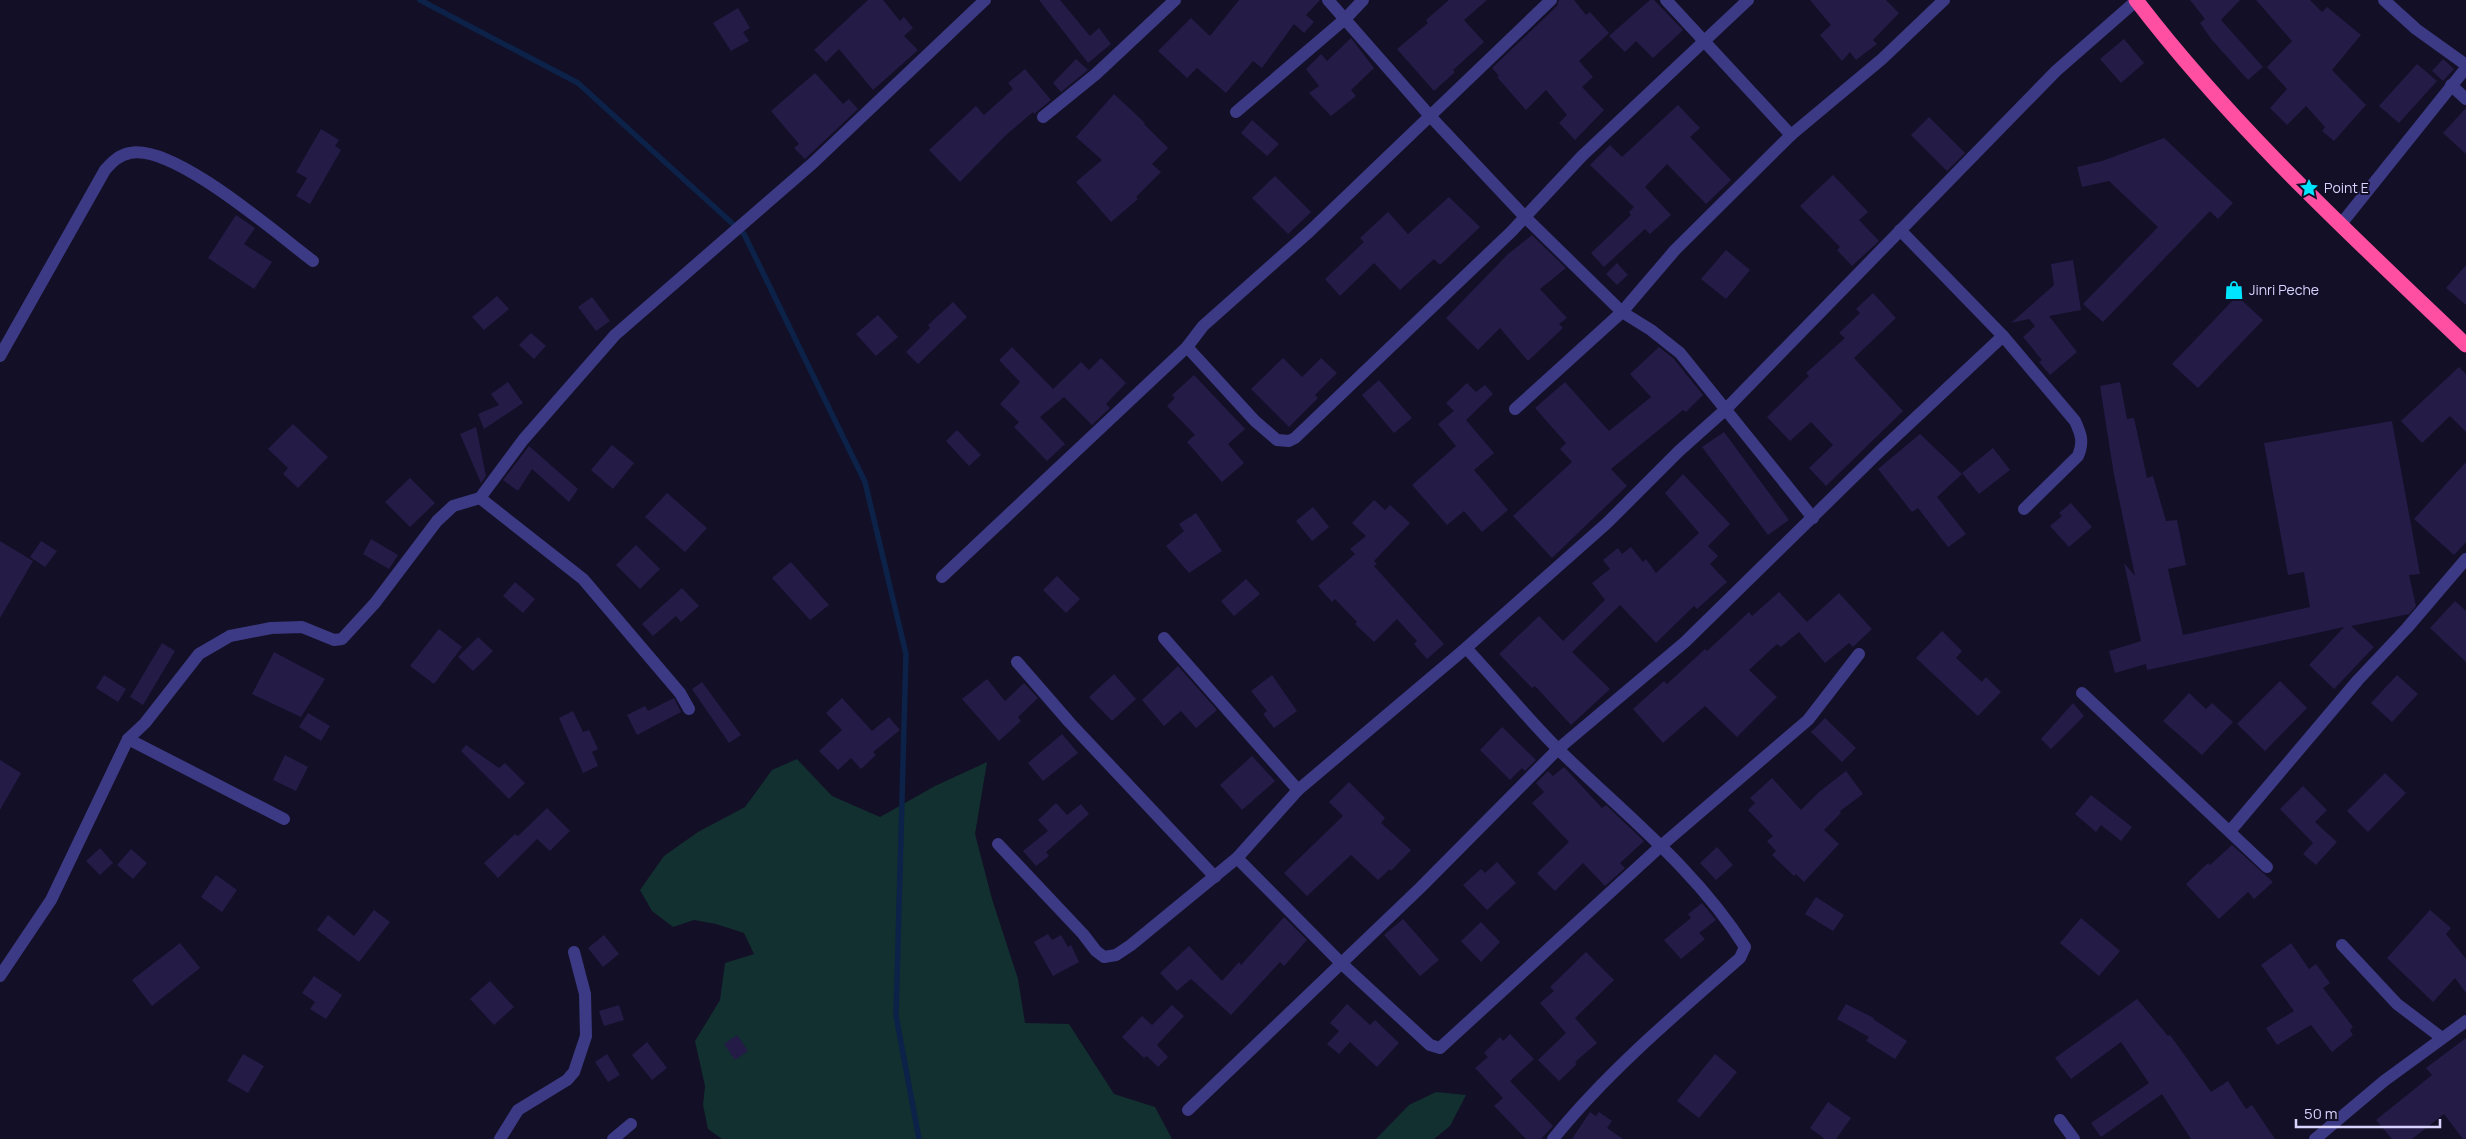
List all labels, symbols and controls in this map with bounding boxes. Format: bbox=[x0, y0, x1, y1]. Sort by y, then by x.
place icon: Point E bbox=[2298, 177, 2320, 199]
place label: Point E bbox=[2324, 178, 2369, 197]
shop icon: Jinri Peche bbox=[2223, 279, 2245, 301]
place label: Jinri Peche bbox=[2249, 280, 2319, 299]
scale bar bbox=[2296, 1096, 2440, 1128]
text: 50 m bbox=[2304, 1103, 2338, 1124]

